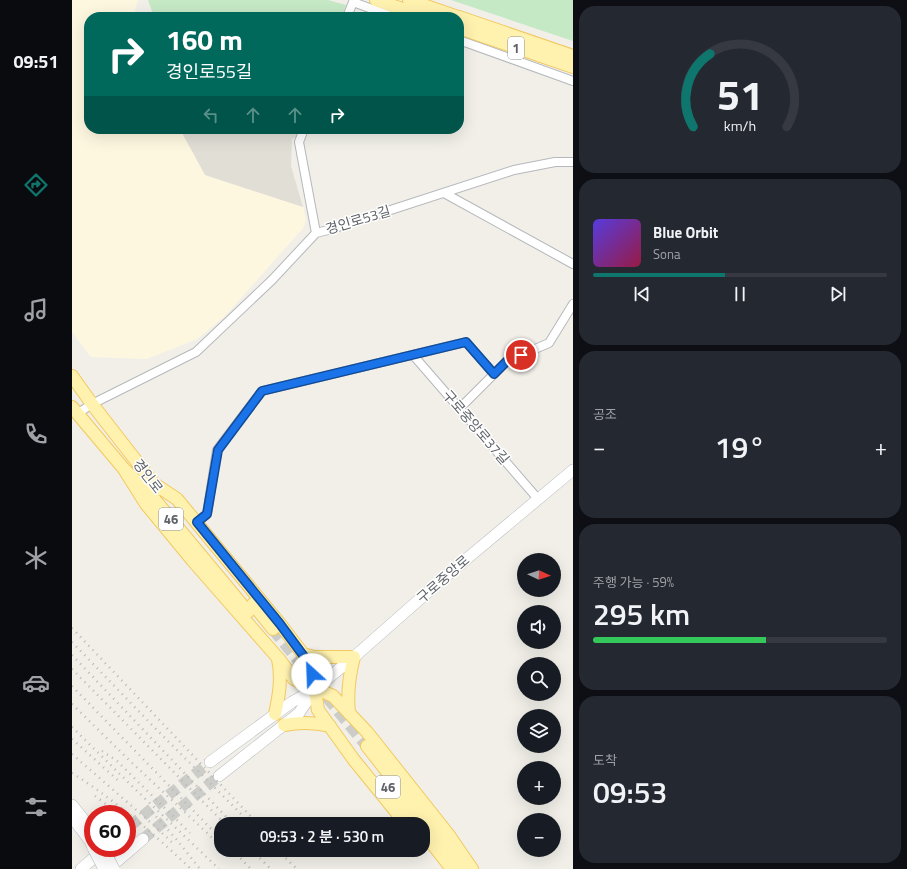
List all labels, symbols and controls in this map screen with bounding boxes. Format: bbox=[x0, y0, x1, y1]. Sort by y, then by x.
text: 160 m bbox=[166, 18, 243, 61]
icon: right bbox=[100, 28, 152, 80]
road number: 1 bbox=[508, 37, 524, 59]
text: 09:51 bbox=[14, 48, 58, 75]
text: 경인로55길 bbox=[166, 58, 252, 85]
text: 51 bbox=[717, 63, 763, 126]
icon: left bbox=[200, 104, 222, 126]
icon: ahead bbox=[242, 104, 264, 126]
icon: ahead bbox=[284, 104, 306, 126]
icon: right bbox=[326, 104, 348, 126]
text: km/h bbox=[724, 115, 756, 137]
icon: directions bbox=[22, 171, 50, 199]
street label: 경인로53길 bbox=[323, 200, 393, 239]
text: Blue Orbit bbox=[653, 221, 718, 244]
text: Sona bbox=[653, 244, 680, 264]
icon: previous bbox=[631, 283, 653, 305]
icon: pause bbox=[729, 283, 751, 305]
icon: next bbox=[827, 283, 849, 305]
icon: music bbox=[22, 296, 50, 324]
pin bbox=[504, 338, 538, 372]
icon: arrive bbox=[510, 344, 532, 366]
street label: 구로중앙로37길 bbox=[438, 385, 515, 469]
text: 공조 bbox=[593, 404, 617, 424]
icon: phone bbox=[22, 420, 50, 448]
text: 19° bbox=[715, 424, 765, 470]
text: − bbox=[593, 430, 605, 464]
text: + bbox=[875, 430, 887, 464]
street label: 경인로 bbox=[128, 454, 169, 497]
road number: 46 bbox=[159, 508, 183, 530]
icon: climate bbox=[22, 544, 50, 572]
street label: 구로중앙로 bbox=[411, 549, 474, 608]
north arrow bbox=[517, 553, 561, 597]
map controls bbox=[517, 553, 561, 857]
text: 주행 가능 · 59% bbox=[593, 572, 674, 592]
text: 295 km bbox=[593, 591, 690, 637]
button: sound bbox=[517, 605, 561, 649]
position arrow bbox=[291, 653, 333, 695]
button: search bbox=[517, 657, 561, 701]
icon: car bbox=[22, 669, 50, 697]
button: layers bbox=[517, 709, 561, 753]
text: 도착 bbox=[593, 750, 617, 770]
button: + bbox=[517, 761, 561, 805]
text: 09:53 bbox=[593, 769, 667, 815]
road number: 46 bbox=[376, 776, 400, 798]
icon: filters bbox=[22, 793, 50, 821]
speed limit sign: 60 bbox=[84, 805, 136, 857]
button: − bbox=[517, 813, 561, 857]
text: 09:53 · 2 분 · 530 m bbox=[260, 825, 384, 848]

